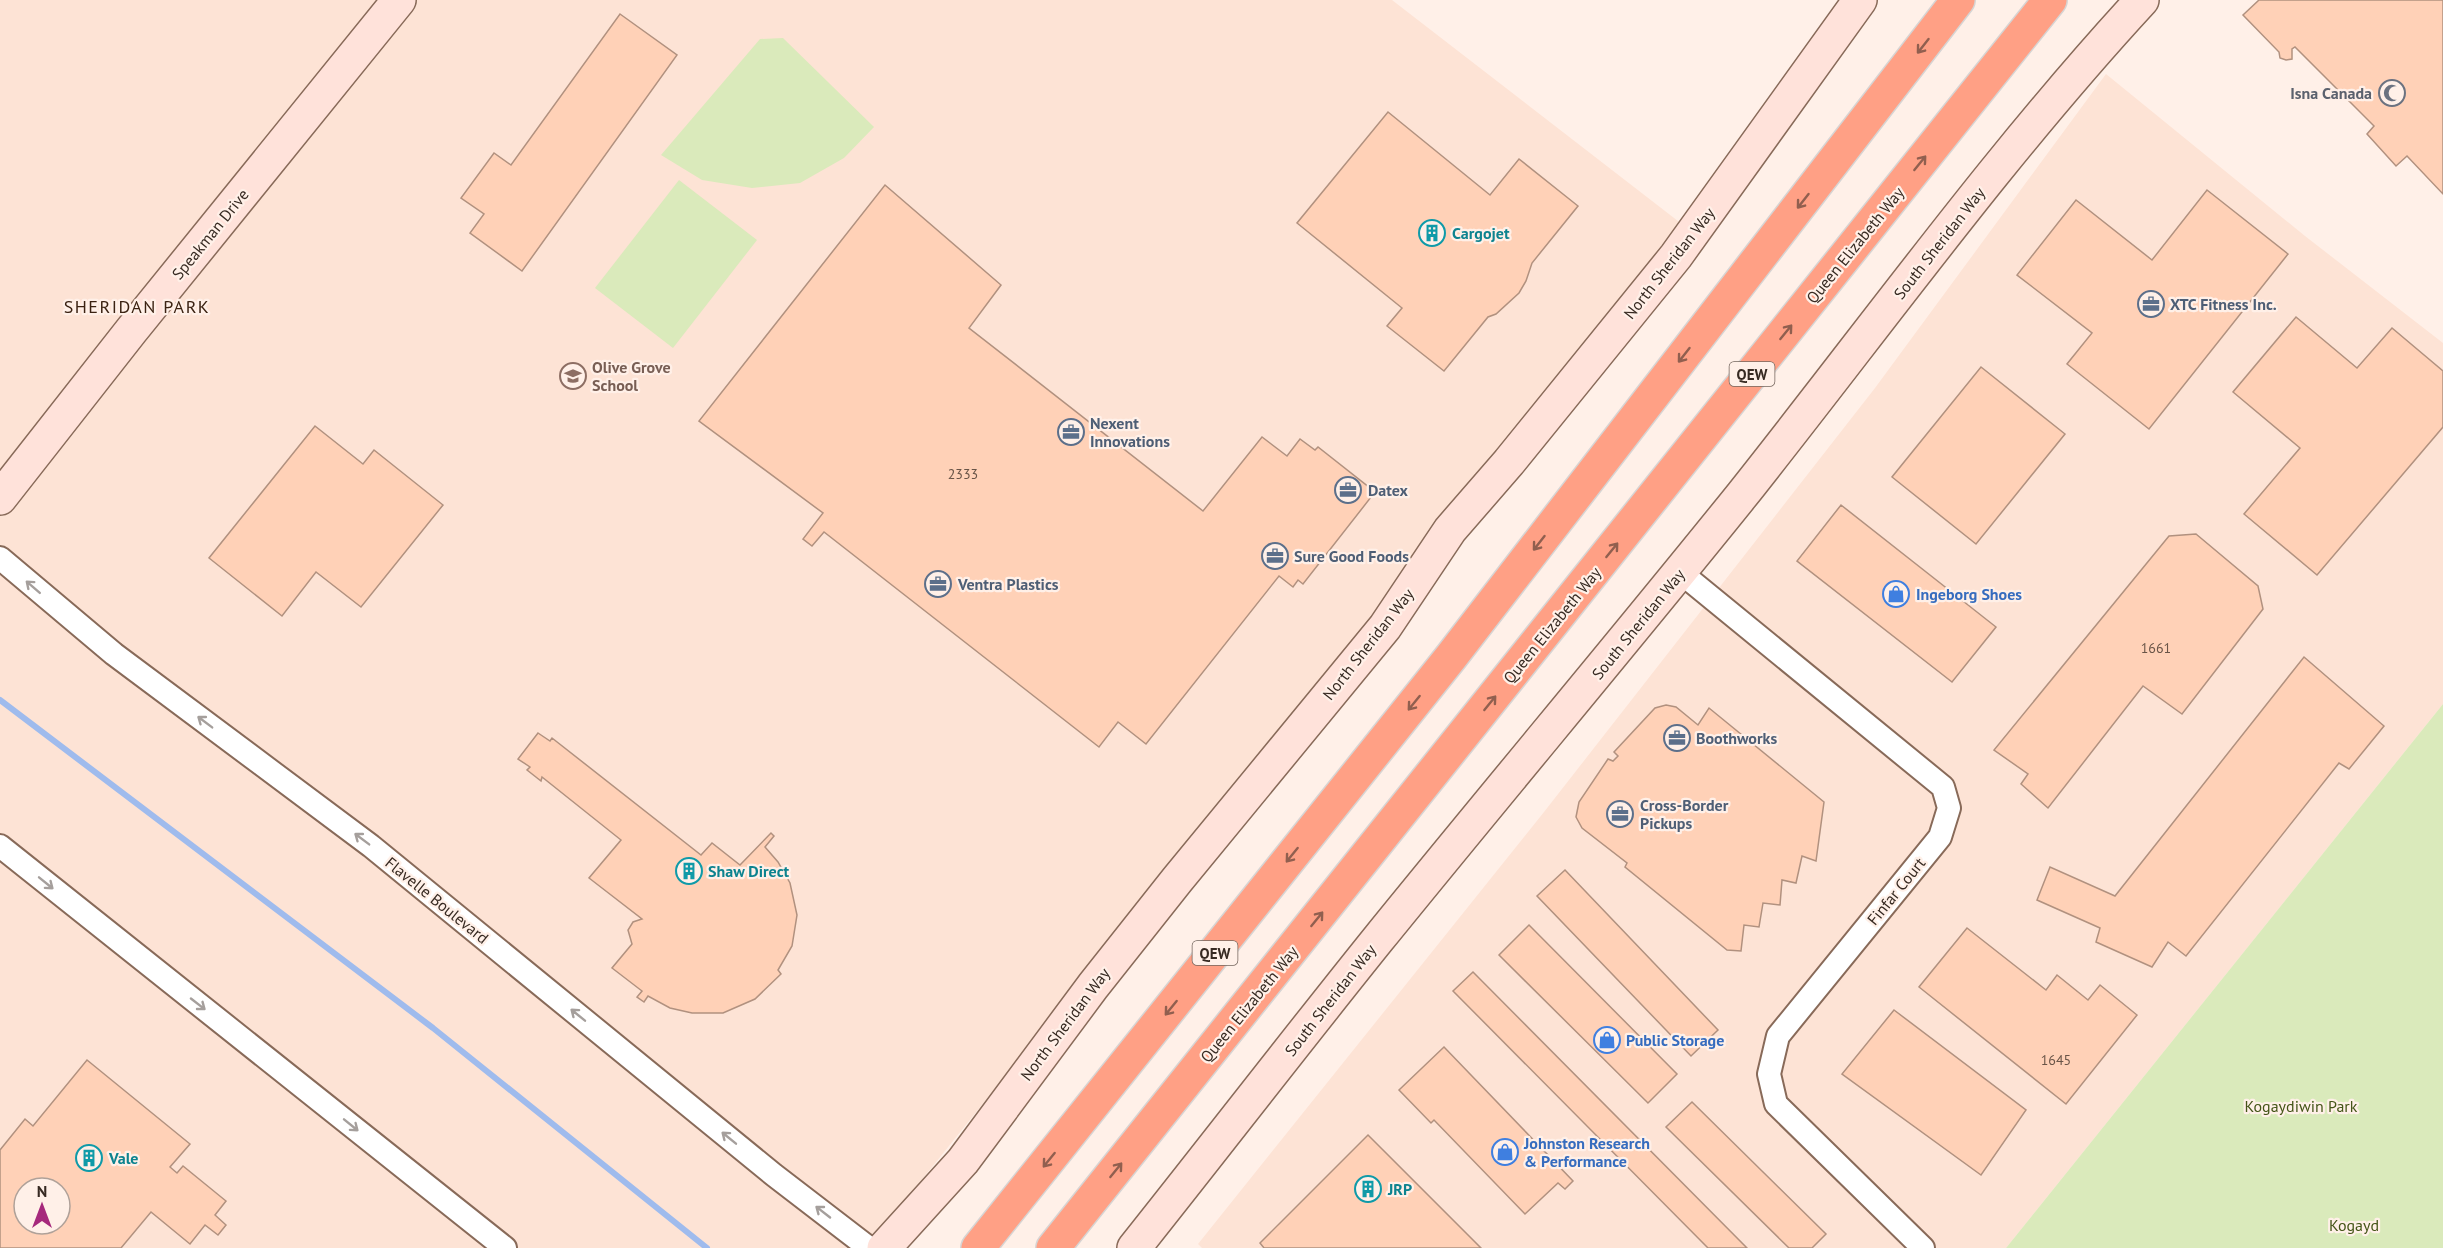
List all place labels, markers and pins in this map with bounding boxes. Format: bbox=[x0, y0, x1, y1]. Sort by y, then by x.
mosque icon: Isna Canada bbox=[2377, 78, 2407, 108]
place label: Isna Canada bbox=[2290, 83, 2372, 103]
building icon: Cargojet bbox=[1417, 218, 1447, 248]
place label: Cargojet bbox=[1452, 223, 1510, 243]
office icon: XTC Fitness Inc. bbox=[2136, 289, 2166, 319]
place label: XTC Fitness Inc. bbox=[2170, 294, 2277, 314]
place label: Olive Grove School bbox=[592, 357, 671, 395]
school or university icon: Olive Grove School bbox=[558, 361, 588, 391]
place label: Nexent Innovations bbox=[1090, 413, 1170, 451]
office icon: Nexent Innovations bbox=[1056, 417, 1086, 447]
office icon: Datex bbox=[1333, 475, 1363, 505]
place label: Datex bbox=[1368, 480, 1409, 500]
office icon: Sure Good Foods bbox=[1260, 541, 1290, 571]
place label: Sure Good Foods bbox=[1294, 546, 1409, 566]
office icon: Ventra Plastics bbox=[923, 569, 953, 599]
place label: Ventra Plastics bbox=[957, 574, 1059, 594]
shop icon: Ingeborg Shoes bbox=[1881, 579, 1911, 609]
place label: Ingeborg Shoes bbox=[1916, 584, 2022, 604]
office icon: Boothworks bbox=[1662, 723, 1692, 753]
place label: Boothworks bbox=[1696, 728, 1777, 748]
place label: Cross-Border Pickups bbox=[1640, 795, 1729, 833]
office icon: Cross-Border Pickups bbox=[1605, 799, 1635, 829]
building icon: Shaw Direct bbox=[674, 856, 704, 886]
place label: Shaw Direct bbox=[708, 861, 790, 881]
shop icon: Public Storage bbox=[1592, 1025, 1622, 1055]
place label: Public Storage bbox=[1626, 1030, 1724, 1050]
place label: Johnston Research & Performance bbox=[1523, 1133, 1650, 1171]
shop icon: Johnston Research & Performance bbox=[1490, 1137, 1520, 1167]
building icon: Vale bbox=[74, 1143, 104, 1173]
place label: Vale bbox=[108, 1148, 139, 1168]
building icon: JRP bbox=[1353, 1174, 1383, 1204]
place label: JRP bbox=[1387, 1179, 1412, 1199]

